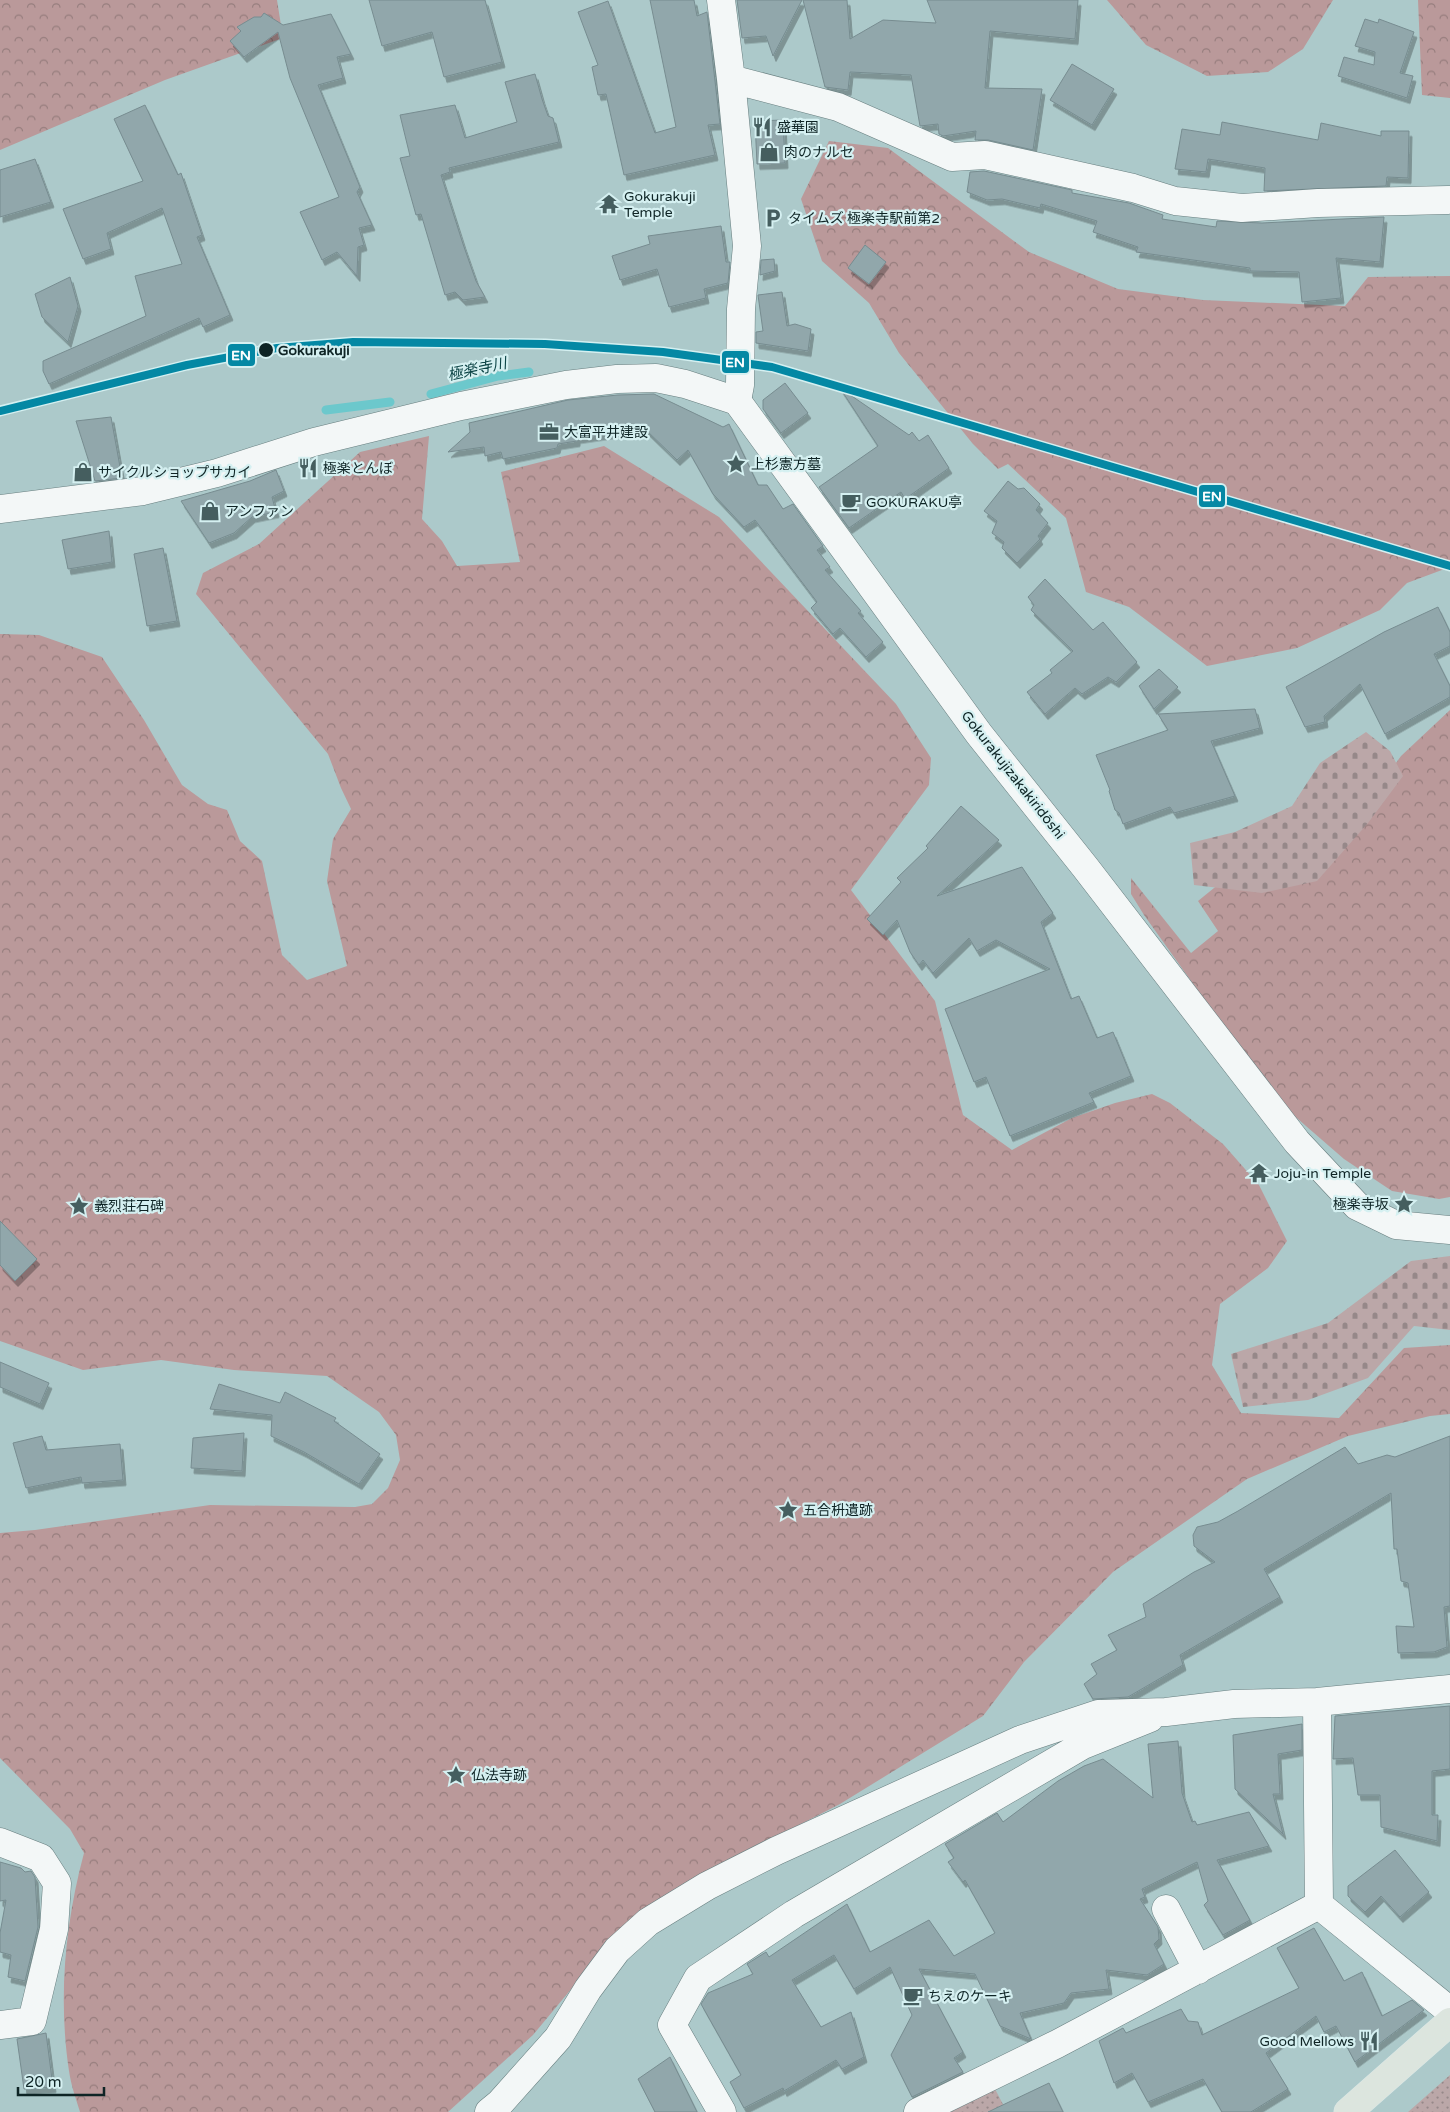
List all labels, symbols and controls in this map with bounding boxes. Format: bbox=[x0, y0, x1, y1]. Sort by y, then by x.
restaurant icon: 盛華園 bbox=[751, 116, 773, 138]
place label: 盛華園 bbox=[777, 119, 819, 136]
shop icon: 肉のナルセ bbox=[758, 141, 780, 163]
place label: 肉のナルセ bbox=[784, 144, 854, 161]
place label: Gokurakuji Temple bbox=[624, 188, 696, 221]
temple icon: Gokurakuji Temple bbox=[598, 193, 620, 215]
parking icon: タイムズ 極楽寺駅前第2 bbox=[762, 207, 784, 229]
place label: タイムズ 極楽寺駅前第2 bbox=[788, 210, 940, 227]
marker: Gokurakuji bbox=[257, 341, 275, 359]
place label: Gokurakuji bbox=[278, 342, 350, 359]
line badge: EN bbox=[227, 343, 256, 367]
text: EN bbox=[231, 347, 251, 364]
line badge: EN bbox=[721, 350, 750, 374]
water label: 極楽寺川 bbox=[446, 354, 510, 384]
text: EN bbox=[725, 354, 745, 371]
office icon: 大富平井建設 bbox=[538, 421, 560, 443]
place label: 大富平井建設 bbox=[564, 424, 648, 441]
place icon: 上杉憲方墓 bbox=[725, 453, 747, 475]
place label: 上杉憲方墓 bbox=[751, 456, 821, 473]
restaurant icon: 極楽とんぼ bbox=[297, 457, 319, 479]
place label: 極楽とんぼ bbox=[323, 460, 393, 477]
shop icon: サイクルショップサカイ bbox=[72, 461, 94, 483]
place label: サイクルショップサカイ bbox=[98, 464, 251, 481]
line badge: EN bbox=[1198, 484, 1226, 508]
text: EN bbox=[1202, 488, 1222, 505]
cafe icon: GOKURAKU亭 bbox=[840, 491, 862, 513]
place label: GOKURAKU亭 bbox=[866, 494, 962, 511]
shop icon: アンファン bbox=[199, 500, 221, 522]
place label: アンファン bbox=[225, 503, 294, 520]
street label: Gokurakujizakakiridōshi bbox=[958, 708, 1068, 842]
temple icon: Joju-in Temple bbox=[1248, 1162, 1270, 1184]
place label: Joju-in Temple bbox=[1274, 1165, 1371, 1182]
place icon: 極楽寺坂 bbox=[1393, 1193, 1415, 1215]
place icon: 義烈荘石碑 bbox=[68, 1195, 90, 1217]
place label: 極楽寺坂 bbox=[1333, 1196, 1389, 1213]
place label: 義烈荘石碑 bbox=[94, 1198, 164, 1215]
place icon: 五合枡遺跡 bbox=[777, 1499, 799, 1521]
place label: 五合枡遺跡 bbox=[803, 1502, 873, 1519]
place icon: 仏法寺跡 bbox=[445, 1764, 467, 1786]
place label: 仏法寺跡 bbox=[471, 1767, 527, 1784]
cafe icon: ちえのケーキ bbox=[902, 1985, 924, 2007]
place label: ちえのケーキ bbox=[928, 1988, 1012, 2005]
restaurant icon: Good Mellows bbox=[1358, 2030, 1380, 2052]
place label: Good Mellows bbox=[1259, 2033, 1354, 2050]
scale bar bbox=[18, 2064, 104, 2096]
text: 20 m bbox=[25, 2073, 62, 2091]

